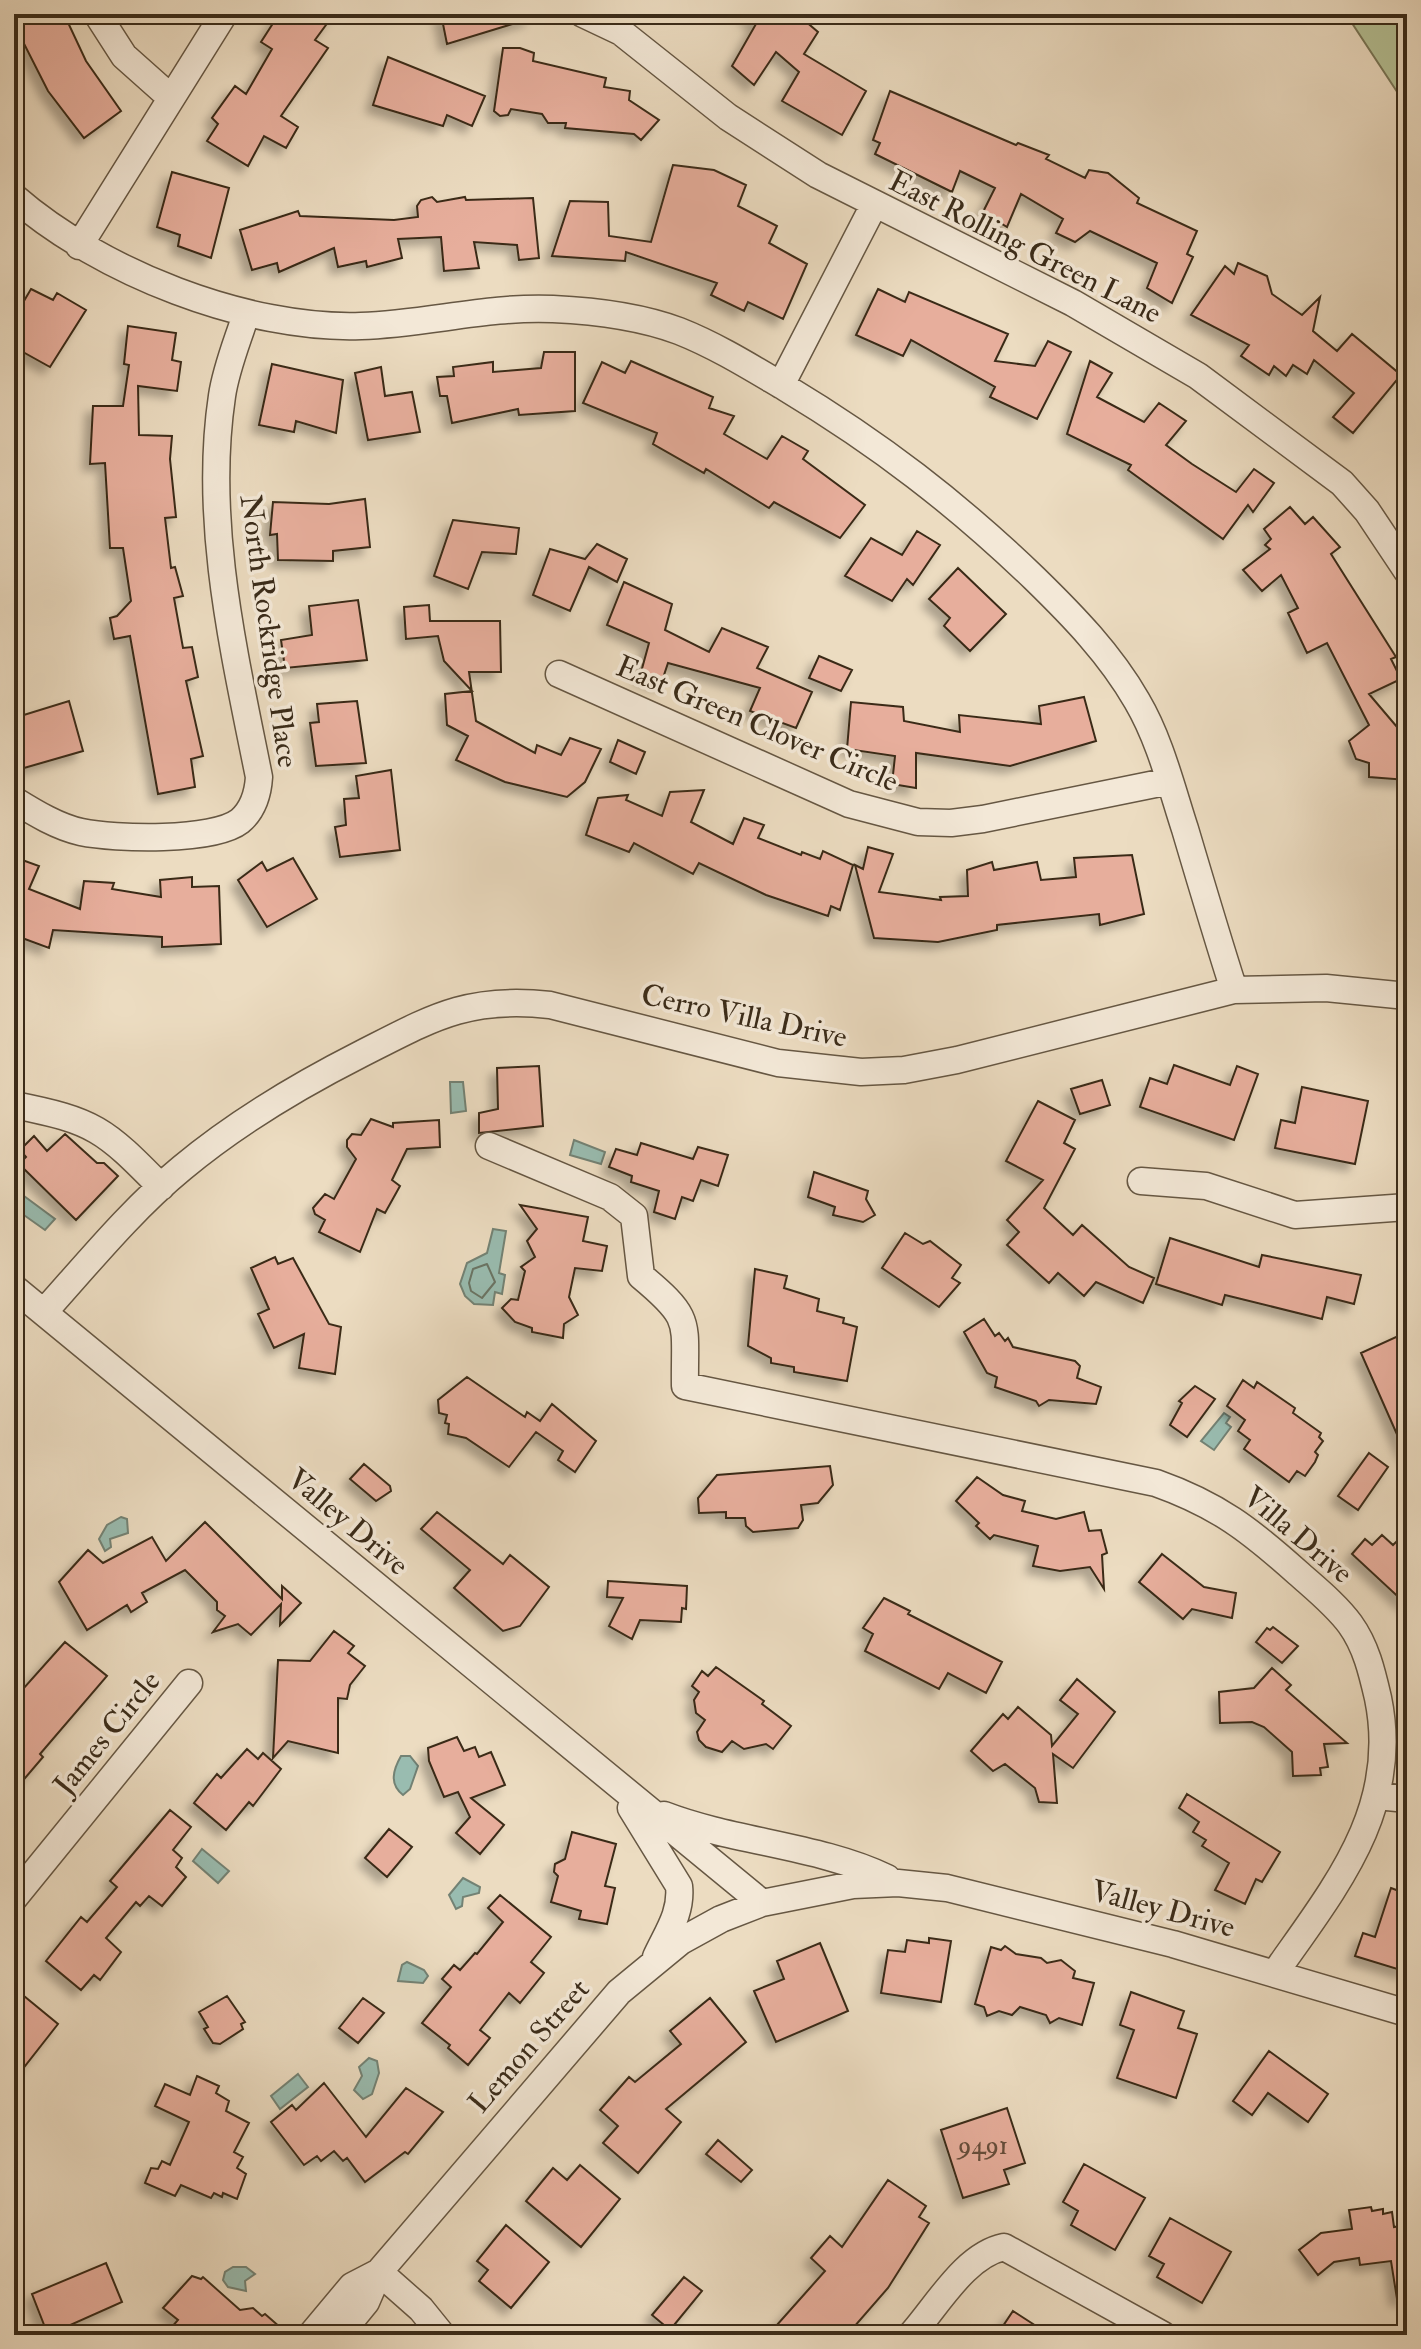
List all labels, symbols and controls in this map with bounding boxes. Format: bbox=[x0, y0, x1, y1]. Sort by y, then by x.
street label: East Rolling Green Lane bbox=[883, 162, 1167, 332]
street label: North Rockridge Place bbox=[232, 492, 306, 770]
street label: East Green Clover Circle bbox=[610, 648, 904, 800]
street label: Cerro Villa Drive bbox=[638, 976, 850, 1056]
street label: Valley Drive bbox=[280, 1461, 416, 1583]
street label: Villa Drive bbox=[1236, 1478, 1360, 1592]
street label: James Circle bbox=[45, 1663, 168, 1803]
street label: Valley Drive bbox=[1087, 1872, 1239, 1946]
street label: Lemon Street bbox=[461, 1971, 598, 2121]
house number: 9491 bbox=[956, 2130, 1008, 2162]

